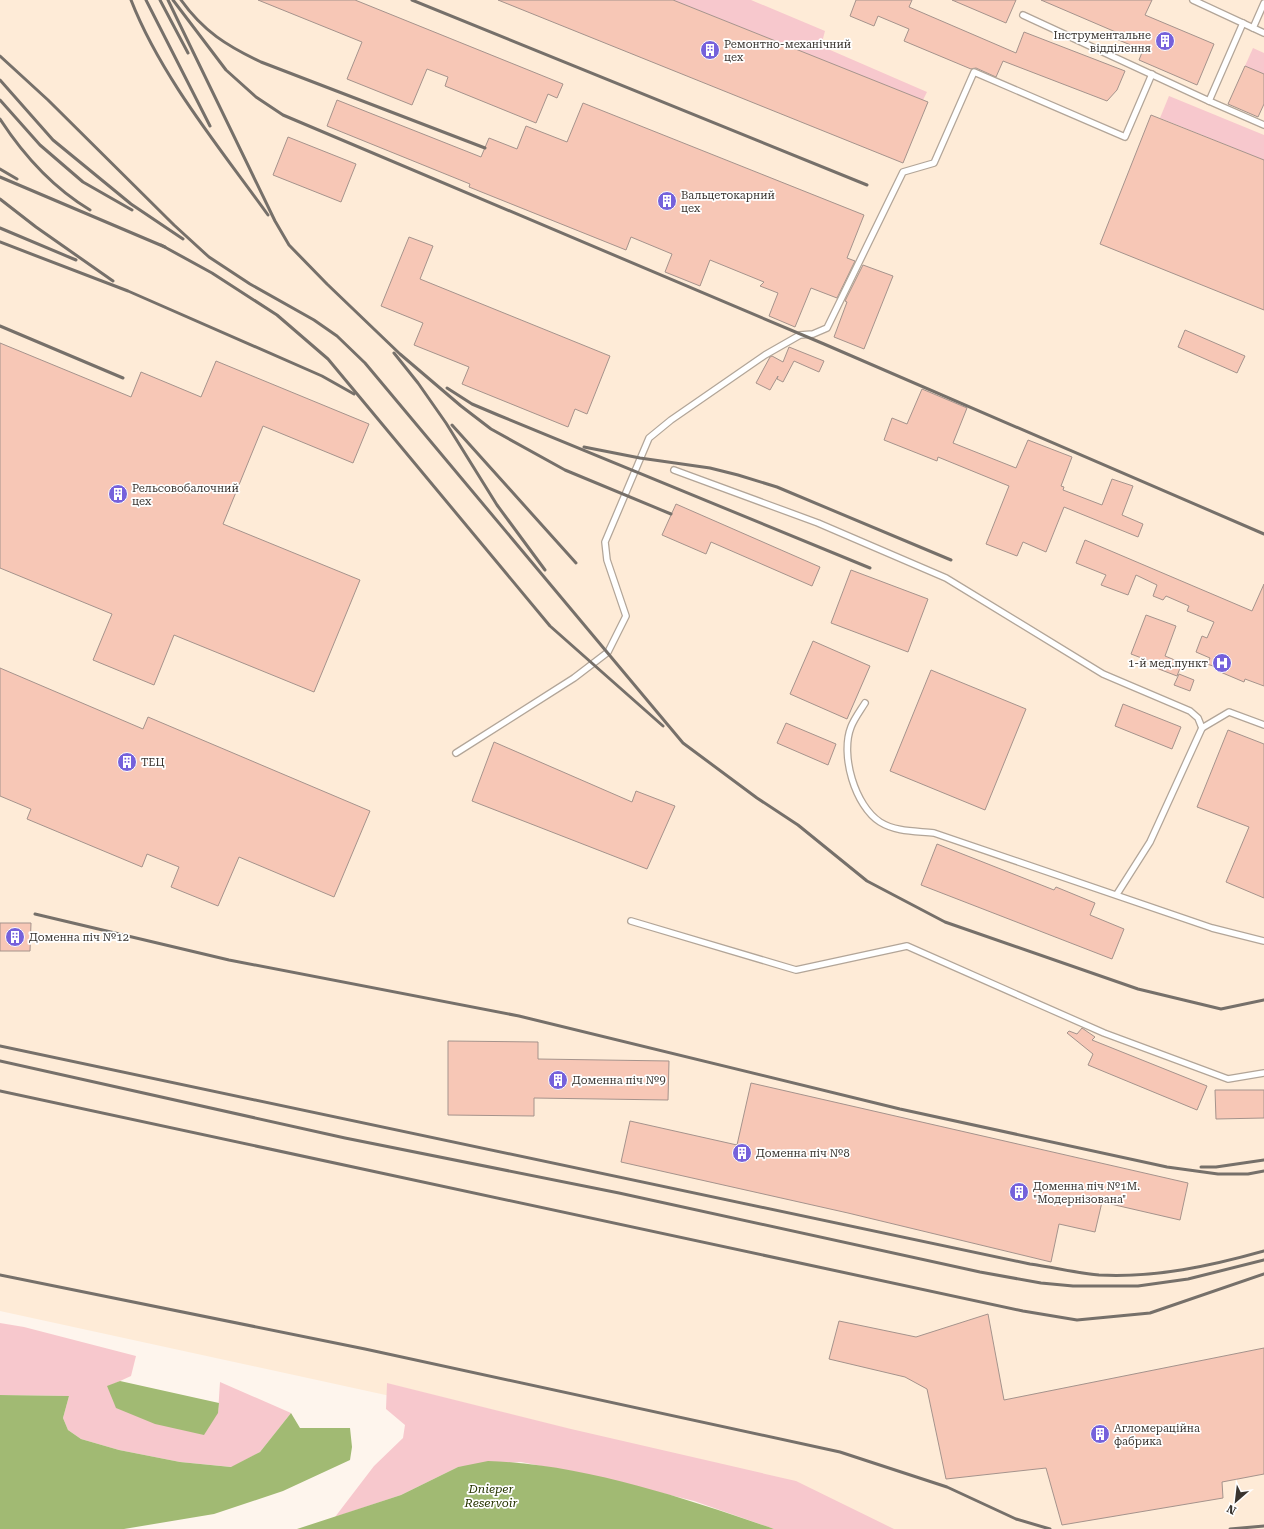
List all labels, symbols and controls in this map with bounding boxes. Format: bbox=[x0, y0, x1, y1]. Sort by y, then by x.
place label: Інструментальне відділення bbox=[1054, 29, 1151, 55]
building icon: Інструментальне відділення bbox=[1154, 30, 1176, 52]
place label: Ремонтно-механічний цех bbox=[724, 38, 851, 64]
building icon: Ремонтно-механічний цех bbox=[699, 39, 721, 61]
place label: Вальцетокарний цех bbox=[681, 189, 775, 215]
building icon: Вальцетокарний цех bbox=[656, 190, 678, 212]
place label: Рельсовобалочний цех bbox=[132, 482, 239, 508]
building icon: Рельсовобалочний цех bbox=[107, 483, 129, 505]
hospital icon: 1-й мед.пункт bbox=[1211, 652, 1233, 674]
place label: 1-й мед.пункт bbox=[1128, 657, 1208, 670]
building icon: ТЕЦ bbox=[116, 751, 138, 773]
place label: ТЕЦ bbox=[141, 756, 164, 769]
building icon: Доменна піч №12 bbox=[4, 926, 26, 948]
place label: Доменна піч №12 bbox=[29, 931, 129, 944]
building icon: Доменна піч №9 bbox=[547, 1069, 569, 1091]
place label: Доменна піч №9 bbox=[572, 1074, 666, 1087]
building icon: Доменна піч №8 bbox=[731, 1142, 753, 1164]
place label: Доменна піч №8 bbox=[756, 1147, 850, 1160]
place label: Доменна піч №1М. "Модернізована" bbox=[1033, 1180, 1140, 1206]
building icon: Доменна піч №1М. "Модернізована" bbox=[1008, 1181, 1030, 1203]
place label: Агломераційна фабрика bbox=[1114, 1422, 1200, 1448]
building icon: Агломераційна фабрика bbox=[1089, 1423, 1111, 1445]
north arrow bbox=[1216, 1481, 1256, 1521]
water label: Dnieper Reservoir bbox=[464, 1482, 518, 1510]
text: N bbox=[1224, 1501, 1238, 1517]

